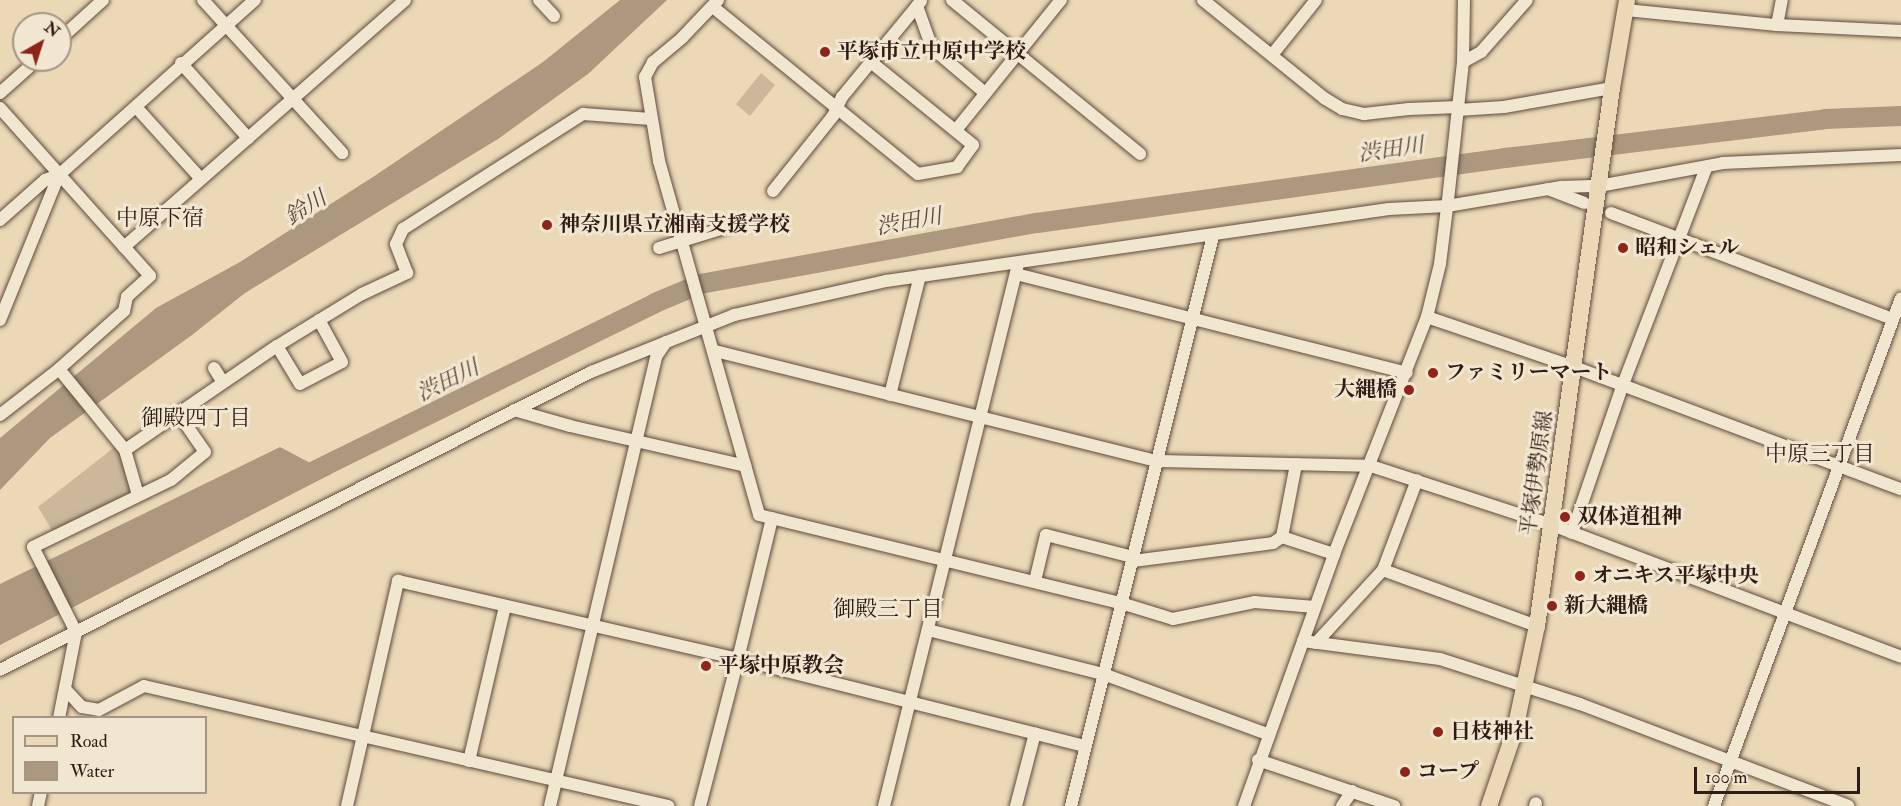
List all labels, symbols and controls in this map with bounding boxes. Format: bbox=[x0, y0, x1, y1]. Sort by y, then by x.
north arrow bbox=[12, 12, 72, 72]
text: N bbox=[40, 17, 64, 42]
place label: 平塚市立中原中学校 bbox=[837, 39, 1026, 65]
marker: 平塚市立中原中学校 bbox=[818, 45, 832, 59]
water label: 渋田川 bbox=[1356, 132, 1426, 168]
water label: 鈴川 bbox=[280, 185, 332, 231]
water label: 渋田川 bbox=[874, 203, 944, 241]
district label: 中原下宿 bbox=[116, 206, 204, 232]
place label: 神奈川県立湘南支援学校 bbox=[559, 212, 790, 238]
marker: 神奈川県立湘南支援学校 bbox=[540, 218, 554, 232]
place label: 昭和シェル bbox=[1635, 235, 1740, 261]
marker: 昭和シェル bbox=[1616, 241, 1630, 255]
water label: 渋田川 bbox=[413, 355, 483, 407]
place label: ファミリーマート bbox=[1445, 360, 1613, 386]
marker: ファミリーマート bbox=[1426, 366, 1440, 380]
place label: 大縄橋 bbox=[1334, 377, 1397, 403]
marker: 大縄橋 bbox=[1402, 383, 1416, 397]
district label: 御殿四丁目 bbox=[141, 406, 251, 432]
street label: 平塚伊勢原線 bbox=[1516, 409, 1558, 537]
district label: 中原三丁目 bbox=[1765, 442, 1875, 468]
place label: 双体道祖神 bbox=[1577, 504, 1682, 530]
marker: 双体道祖神 bbox=[1558, 510, 1572, 524]
place label: オニキス平塚中央 bbox=[1592, 563, 1760, 589]
marker: オニキス平塚中央 bbox=[1573, 569, 1587, 583]
place label: 新大縄橋 bbox=[1564, 593, 1648, 619]
district label: 御殿三丁目 bbox=[833, 597, 943, 623]
marker: 新大縄橋 bbox=[1545, 599, 1559, 613]
place label: 平塚中原教会 bbox=[718, 653, 844, 679]
marker: 平塚中原教会 bbox=[699, 659, 713, 673]
legend bbox=[12, 716, 207, 794]
place label: 日枝神社 bbox=[1450, 719, 1534, 745]
marker: 日枝神社 bbox=[1431, 725, 1445, 739]
text: Road bbox=[70, 730, 108, 753]
scale bar bbox=[1697, 755, 1864, 793]
place label: コープ bbox=[1417, 759, 1480, 785]
text: Water bbox=[70, 760, 114, 783]
marker: コープ bbox=[1398, 765, 1412, 779]
text: 100 m bbox=[1705, 766, 1748, 789]

